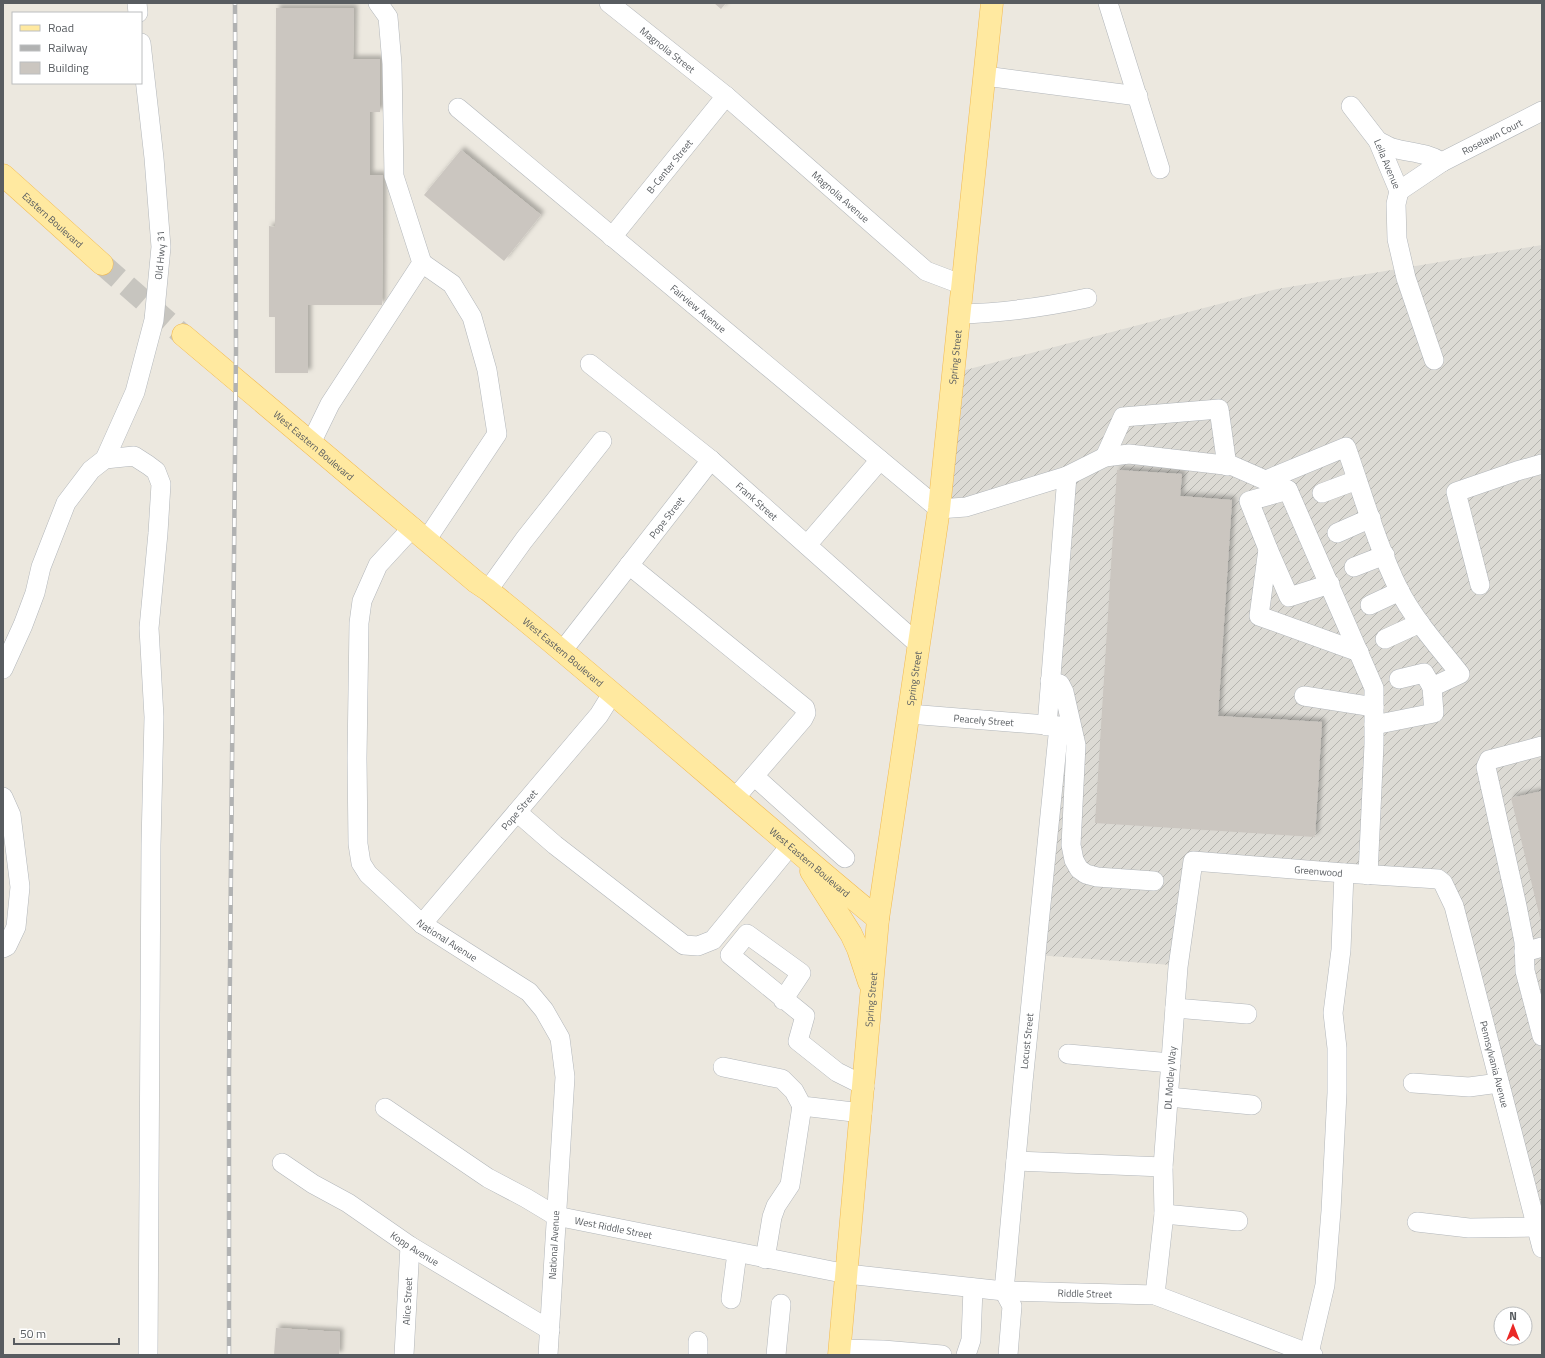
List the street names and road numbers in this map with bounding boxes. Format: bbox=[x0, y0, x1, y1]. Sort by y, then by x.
street label: Magnolia Street bbox=[637, 23, 699, 77]
street label: Roselawn Court bbox=[1459, 114, 1526, 158]
street label: B-Center Street bbox=[643, 135, 696, 197]
street label: Leila Avenue bbox=[1370, 137, 1405, 191]
street label: Magnolia Avenue bbox=[809, 167, 873, 226]
street label: Eastern Boulevard bbox=[19, 188, 87, 251]
street label: Old Hwy 31 bbox=[150, 230, 169, 280]
street label: Fairview Avenue bbox=[667, 281, 730, 336]
street label: Spring Street bbox=[945, 329, 965, 385]
street label: West Eastern Boulevard bbox=[270, 407, 357, 484]
street label: Frank Street bbox=[733, 478, 782, 524]
street label: Pope Street bbox=[645, 493, 688, 542]
street label: West Eastern Boulevard bbox=[519, 614, 607, 690]
street label: Spring Street bbox=[902, 650, 925, 707]
street label: Peacely Street bbox=[953, 710, 1015, 730]
street label: Pope Street bbox=[497, 785, 541, 833]
street label: West Eastern Boulevard bbox=[766, 823, 853, 900]
street label: Greenwood bbox=[1294, 862, 1343, 880]
street label: National Avenue bbox=[413, 915, 480, 965]
street label: Spring Street bbox=[861, 971, 881, 1027]
street label: Locust Street bbox=[1017, 1012, 1037, 1070]
street label: Pennsylvania Avenue bbox=[1476, 1019, 1513, 1109]
street label: DL Motley Way bbox=[1160, 1045, 1180, 1110]
street label: National Avenue bbox=[545, 1210, 563, 1280]
street label: West Riddle Street bbox=[573, 1212, 654, 1243]
street label: Kopp Avenue bbox=[387, 1227, 442, 1269]
street label: Alice Street bbox=[398, 1276, 416, 1325]
street label: Riddle Street bbox=[1057, 1285, 1113, 1301]

